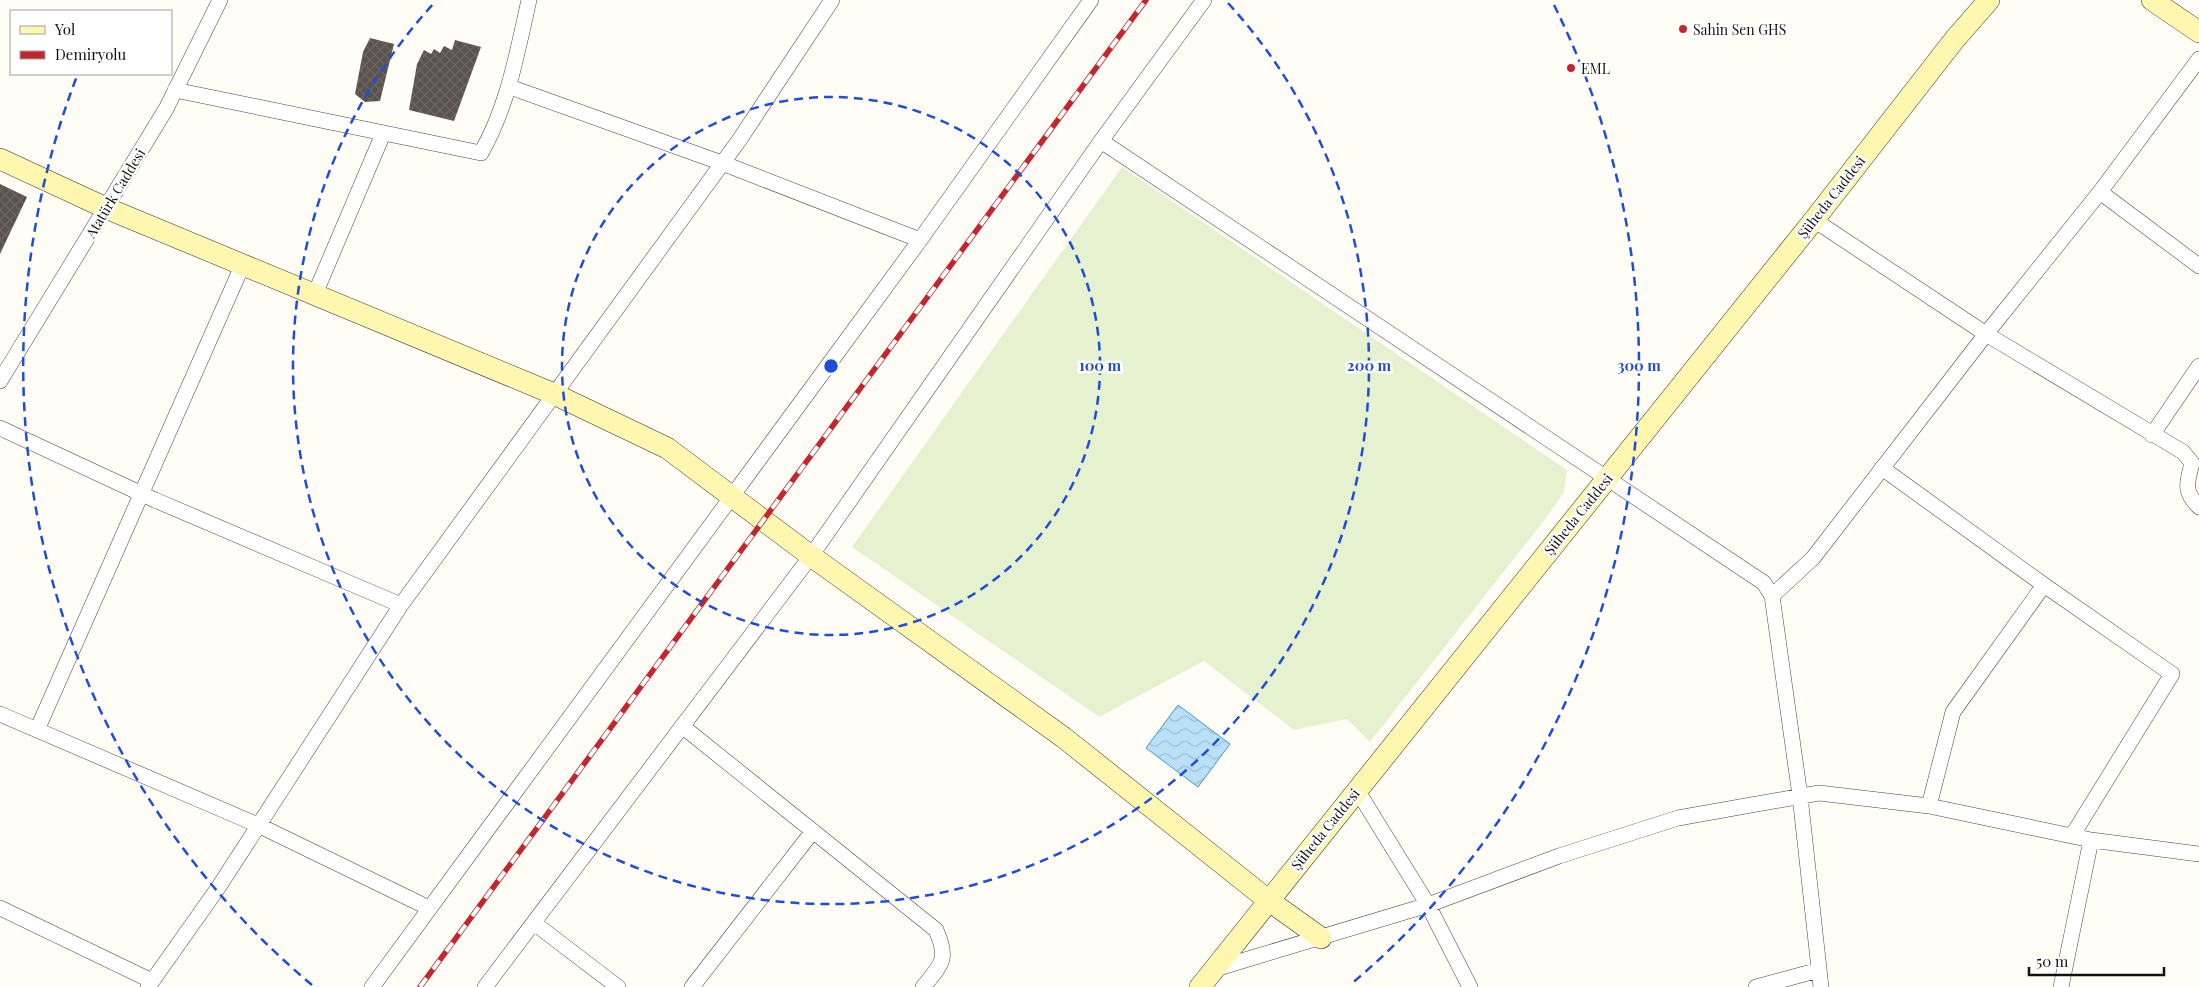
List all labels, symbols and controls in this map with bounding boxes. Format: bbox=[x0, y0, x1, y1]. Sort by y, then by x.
legend bbox=[10, 10, 172, 75]
text: Yol bbox=[54, 19, 75, 39]
place label: Sahin Sen GHS bbox=[1693, 20, 1786, 39]
marker: Sahin Sen GHS bbox=[1677, 23, 1689, 35]
text: Demiryolu bbox=[55, 44, 127, 64]
place label: EML bbox=[1581, 59, 1610, 78]
marker: EML bbox=[1565, 62, 1577, 74]
street label: Atatürk Caddesi bbox=[80, 145, 149, 242]
street label: Şüheda Caddesi bbox=[1793, 152, 1869, 242]
text: 100 m bbox=[1079, 355, 1122, 375]
text: 200 m bbox=[1347, 355, 1392, 375]
text: 300 m bbox=[1617, 355, 1661, 375]
centre of rings bbox=[822, 357, 840, 375]
street label: Şüheda Caddesi bbox=[1539, 469, 1617, 559]
street label: Şüheda Caddesi bbox=[1286, 784, 1364, 874]
scale bar bbox=[2029, 944, 2164, 976]
text: 50 m bbox=[2036, 951, 2069, 971]

